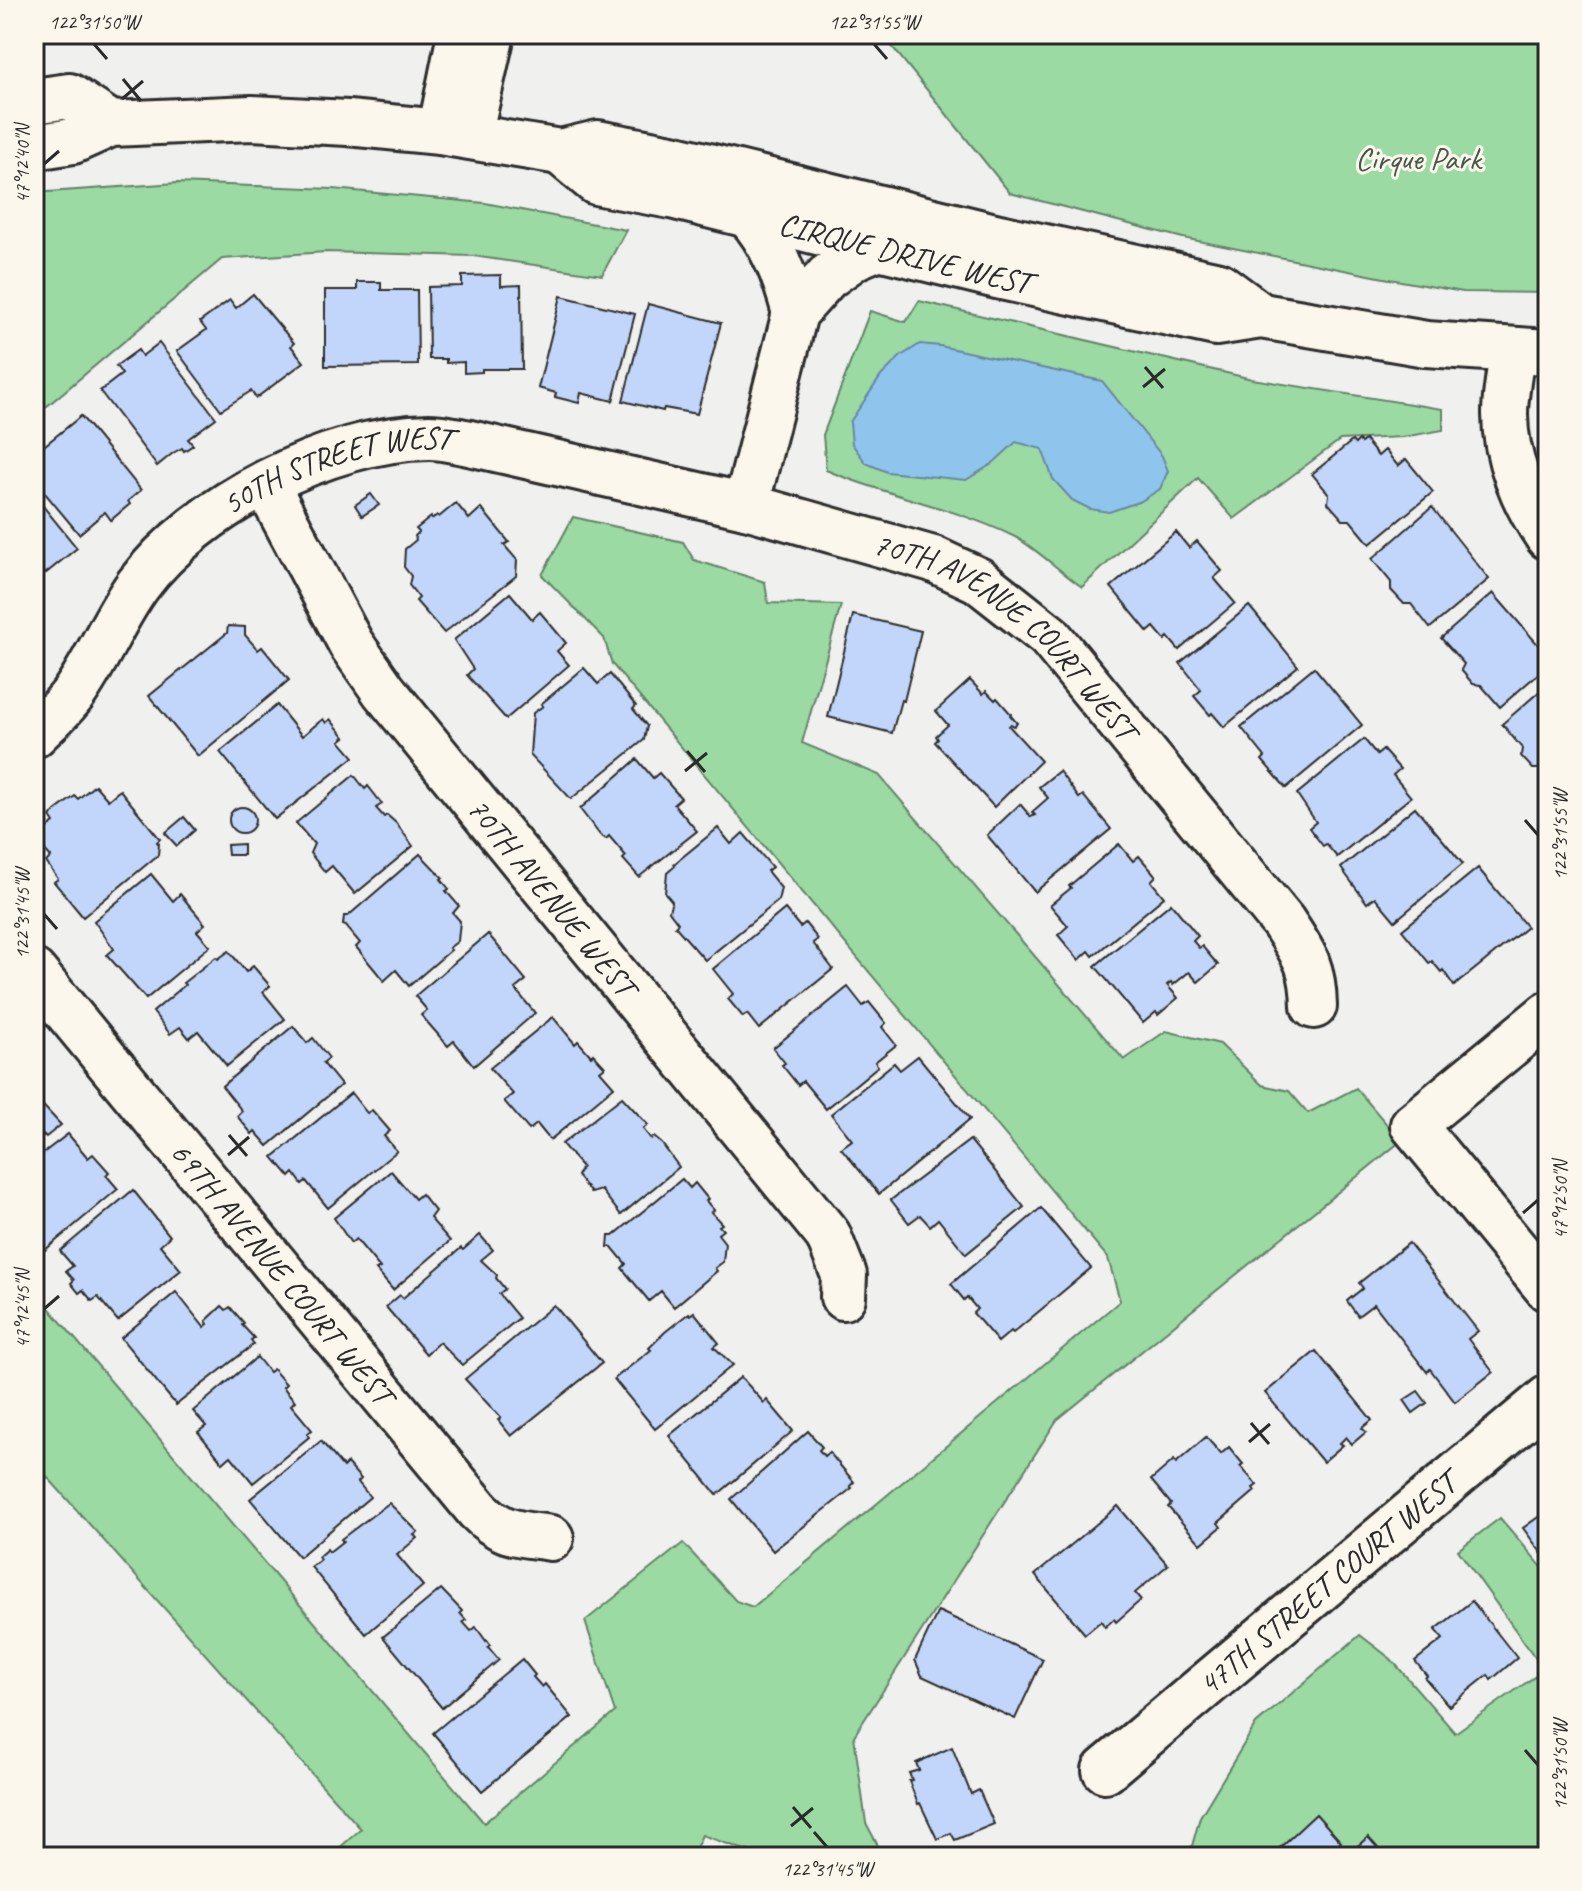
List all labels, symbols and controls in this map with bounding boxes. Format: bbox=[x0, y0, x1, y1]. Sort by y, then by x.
text: 122°31'50"W bbox=[49, 10, 143, 35]
text: 122°31'55"W bbox=[829, 10, 923, 35]
text: 47°12'40"N bbox=[10, 122, 35, 203]
park label: Cirque Park bbox=[1355, 138, 1483, 179]
street label: CIRQUE DRIVE WEST bbox=[775, 203, 1043, 305]
street label: 50TH STREET WEST bbox=[215, 417, 463, 524]
street label: 70TH AVENUE COURT WEST bbox=[869, 523, 1150, 754]
text: 122°31'55"W bbox=[1548, 786, 1573, 880]
street label: 70TH AVENUE WEST bbox=[458, 789, 649, 1010]
text: 122°31'45"W bbox=[10, 865, 35, 959]
street label: 69TH AVENUE COURT WEST bbox=[161, 1133, 407, 1418]
text: 47°12'50"N bbox=[1548, 1158, 1573, 1239]
text: 47°12'45"N bbox=[10, 1267, 35, 1348]
street label: 47TH STREET COURT WEST bbox=[1190, 1458, 1472, 1704]
text: 122°31'50"W bbox=[1548, 1716, 1573, 1810]
text: 122°31'45"W bbox=[782, 1857, 876, 1882]

